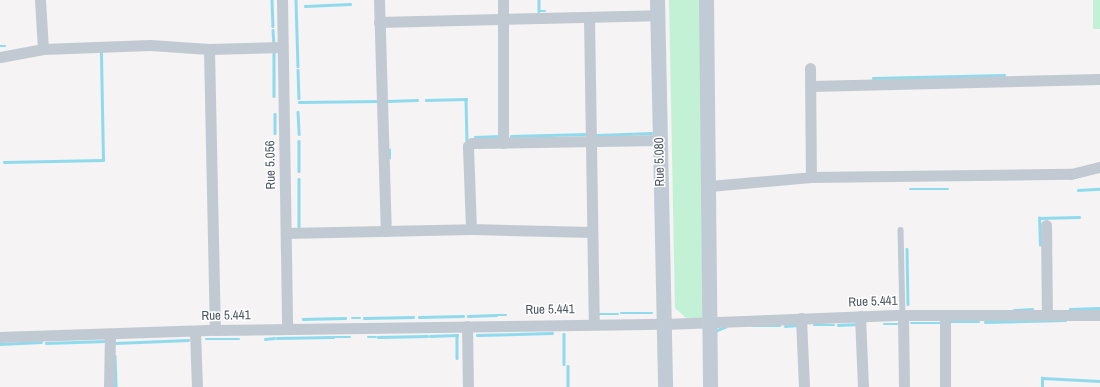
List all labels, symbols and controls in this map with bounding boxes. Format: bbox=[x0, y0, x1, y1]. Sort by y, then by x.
street label: Rue 5.080 bbox=[652, 137, 668, 187]
street label: Rue 5.056 bbox=[263, 140, 279, 190]
street label: Rue 5.441 bbox=[848, 293, 898, 311]
street label: Rue 5.441 bbox=[525, 302, 575, 318]
street label: Rue 5.441 bbox=[201, 308, 251, 324]

